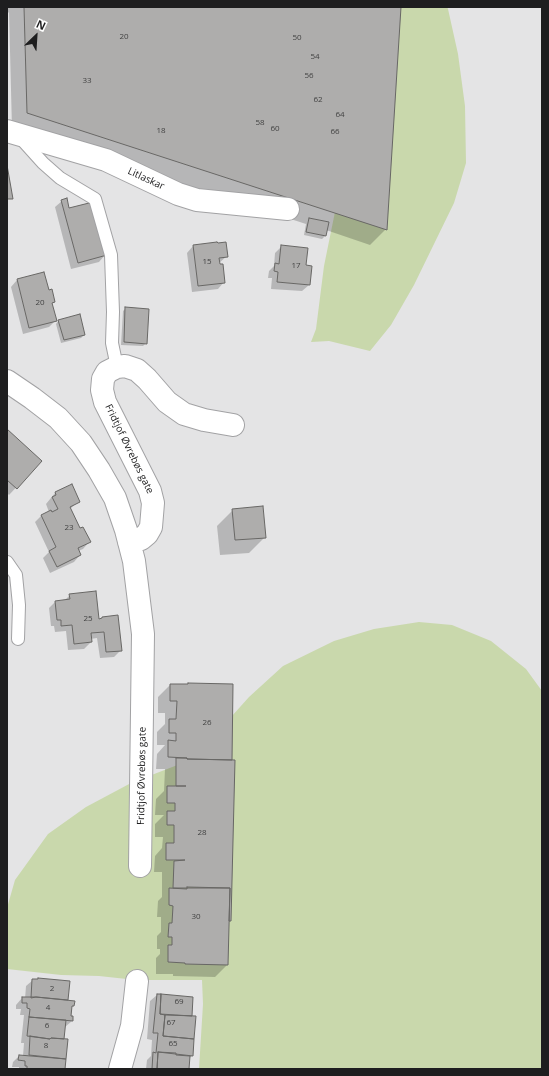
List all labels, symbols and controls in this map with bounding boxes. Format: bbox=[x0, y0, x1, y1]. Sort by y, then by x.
north arrow bbox=[16, 16, 56, 56]
text: N bbox=[34, 16, 49, 33]
house number: 20 bbox=[119, 32, 129, 42]
house number: 50 bbox=[292, 33, 302, 43]
house number: 54 bbox=[310, 52, 320, 62]
house number: 56 bbox=[304, 71, 314, 81]
house number: 33 bbox=[82, 76, 92, 86]
house number: 62 bbox=[313, 95, 323, 105]
house number: 64 bbox=[335, 110, 345, 120]
house number: 58 bbox=[255, 118, 265, 128]
house number: 60 bbox=[270, 124, 280, 134]
house number: 18 bbox=[156, 126, 166, 136]
house number: 66 bbox=[330, 127, 340, 137]
street label: Litlaskar bbox=[126, 165, 166, 193]
house number: 15 bbox=[202, 257, 212, 267]
house number: 17 bbox=[291, 261, 301, 271]
house number: 20 bbox=[35, 298, 45, 308]
street label: Fridtjof Øvrebøs gate bbox=[102, 402, 156, 496]
house number: 23 bbox=[64, 523, 74, 533]
house number: 25 bbox=[83, 614, 93, 624]
house number: 26 bbox=[202, 718, 212, 728]
street label: Fridtjof Øvrebøs gate bbox=[135, 727, 149, 825]
house number: 28 bbox=[197, 828, 207, 838]
house number: 30 bbox=[191, 912, 201, 922]
house number: 2 bbox=[50, 984, 54, 994]
house number: 69 bbox=[174, 997, 184, 1007]
house number: 4 bbox=[46, 1003, 50, 1013]
house number: 67 bbox=[166, 1018, 176, 1028]
house number: 6 bbox=[45, 1021, 49, 1031]
house number: 65 bbox=[168, 1039, 178, 1049]
house number: 8 bbox=[44, 1041, 48, 1051]

